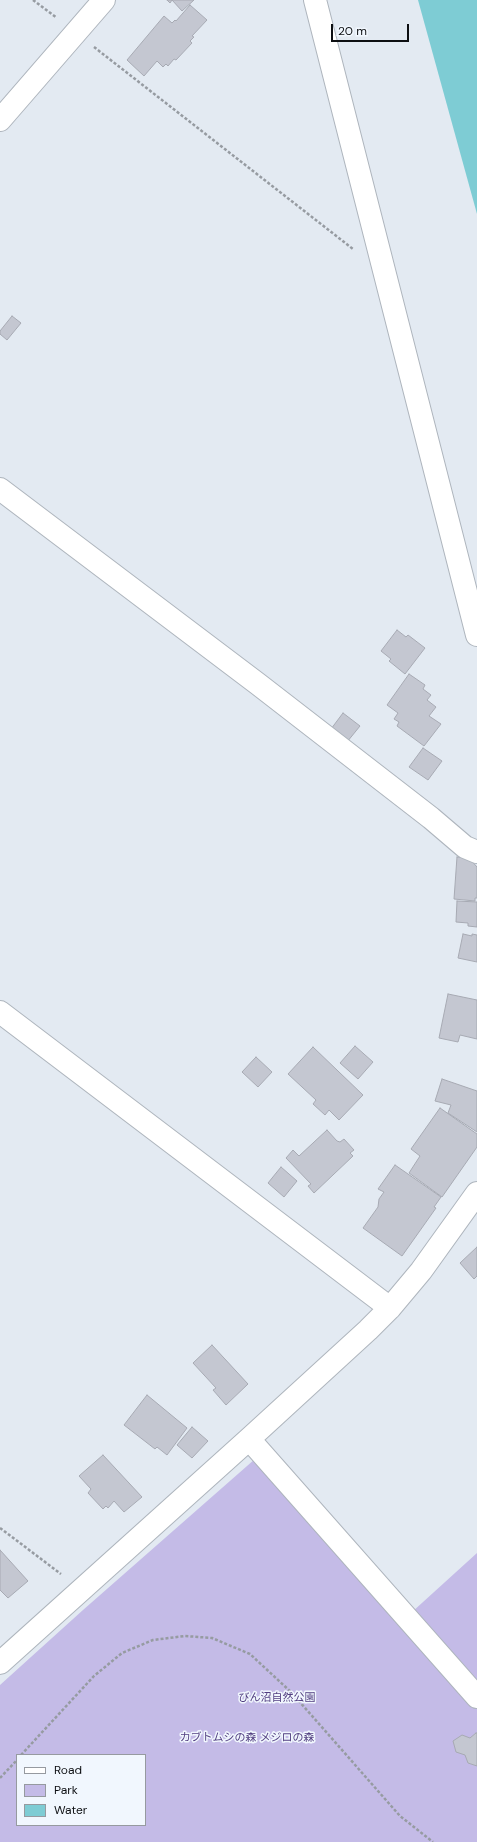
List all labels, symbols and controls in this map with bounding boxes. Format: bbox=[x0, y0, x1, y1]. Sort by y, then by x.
scale bar bbox=[333, 16, 411, 42]
text: 20 m bbox=[338, 23, 367, 39]
park label: びん沼自然公園 bbox=[239, 1691, 315, 1705]
park label: カブトムシの森 メジロの森 bbox=[180, 1731, 314, 1745]
legend bbox=[16, 1754, 146, 1826]
text: Road bbox=[54, 1762, 82, 1778]
text: Park bbox=[54, 1782, 78, 1798]
text: Water bbox=[54, 1802, 87, 1818]

